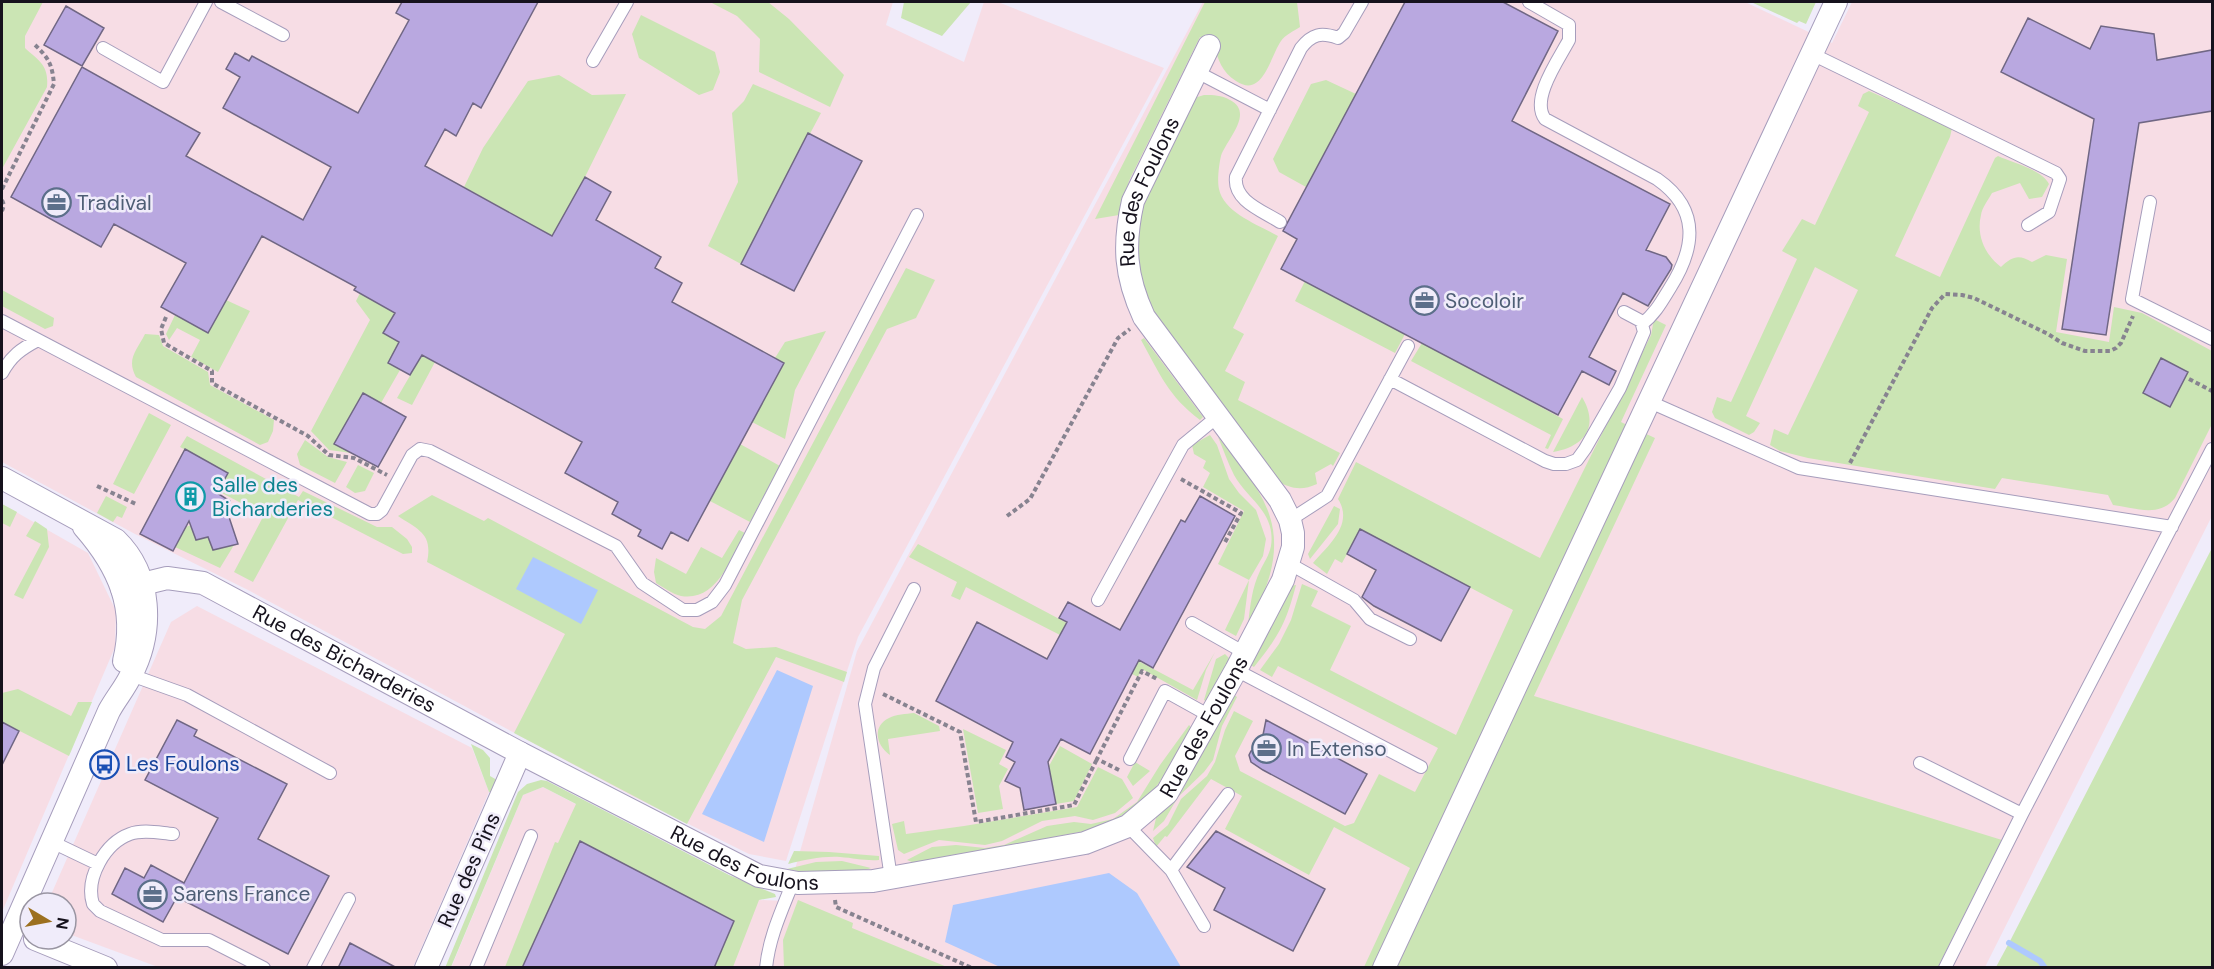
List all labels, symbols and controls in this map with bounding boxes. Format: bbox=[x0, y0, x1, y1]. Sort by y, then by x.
street label: Rue des Foulons bbox=[1113, 112, 1186, 268]
office icon: Tradival bbox=[40, 187, 72, 219]
place label: Tradival bbox=[77, 189, 152, 217]
office icon: Socoloir bbox=[1408, 285, 1440, 317]
place label: Socoloir bbox=[1445, 287, 1524, 315]
place label: Salle des Bicharderies bbox=[212, 471, 333, 523]
building icon: Salle des Bicharderies bbox=[175, 481, 207, 513]
street label: Rue des Bicharderies bbox=[248, 598, 441, 719]
street label: Rue des Foulons bbox=[1153, 651, 1255, 803]
office icon: In Extenso bbox=[1250, 733, 1282, 765]
place label: In Extenso bbox=[1287, 735, 1387, 763]
bus stop icon: Les Foulons bbox=[89, 748, 121, 780]
place label: Les Foulons bbox=[126, 750, 240, 778]
street label: Rue des Pins bbox=[431, 808, 507, 932]
street label: Rue des Foulons bbox=[665, 819, 819, 897]
office icon: Sarens France bbox=[136, 878, 168, 910]
place label: Sarens France bbox=[173, 880, 311, 908]
north arrow bbox=[18, 891, 78, 951]
text: N bbox=[51, 916, 74, 931]

